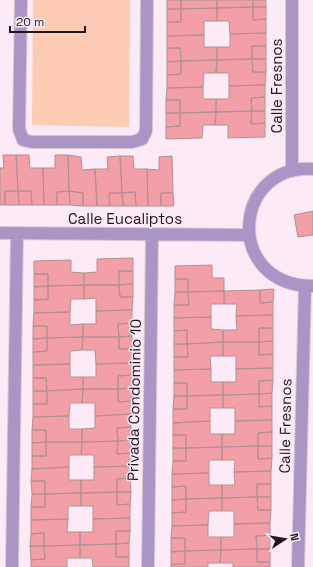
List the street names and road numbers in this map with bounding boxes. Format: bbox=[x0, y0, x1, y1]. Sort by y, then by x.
street label: Calle Fresnos bbox=[267, 38, 286, 133]
street label: Calle Eucaliptos bbox=[68, 209, 182, 228]
street label: Privada Condominio 10 bbox=[123, 319, 145, 481]
street label: Calle Fresnos bbox=[275, 378, 295, 474]

